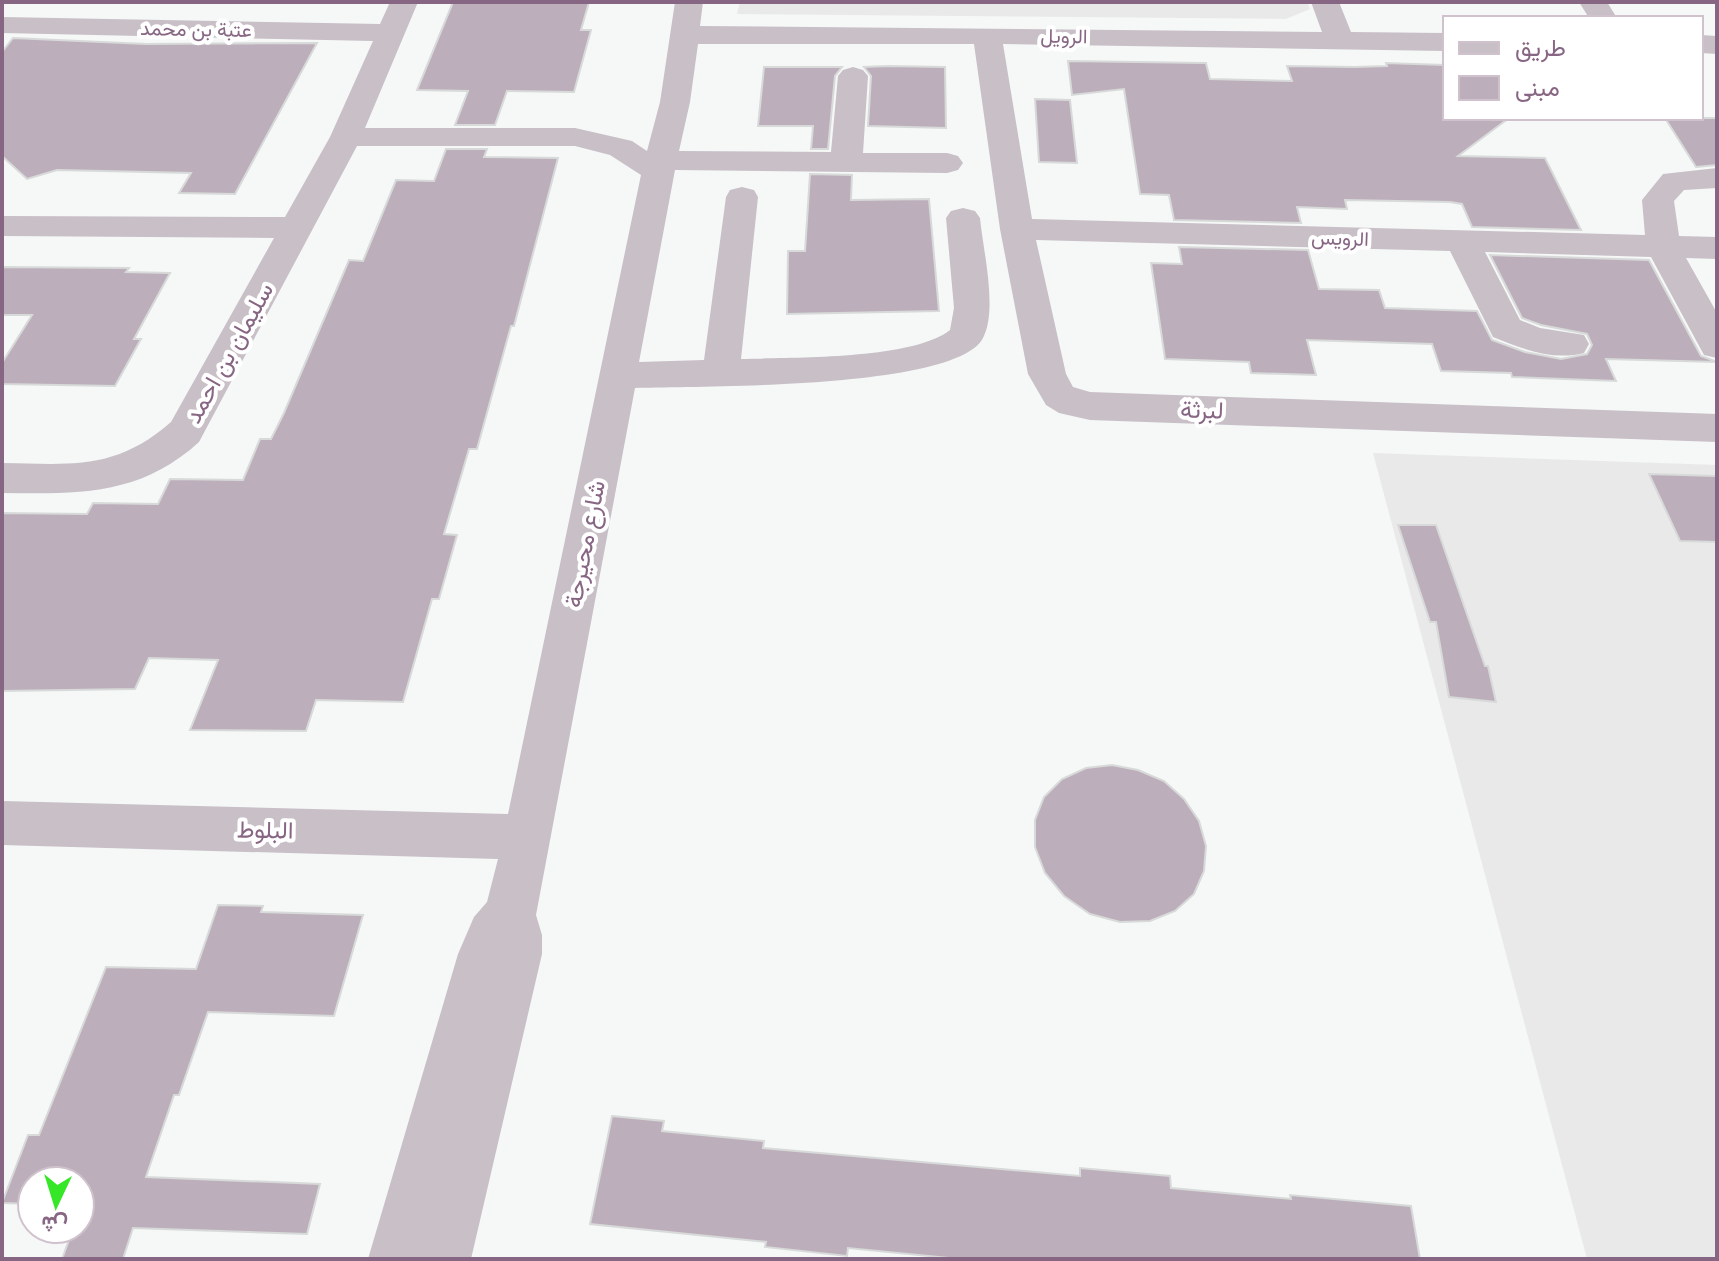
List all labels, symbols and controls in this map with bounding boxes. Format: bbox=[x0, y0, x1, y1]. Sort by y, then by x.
street label: عتبة بن محمد bbox=[140, 15, 252, 42]
legend bbox=[1443, 16, 1703, 120]
street label: الرويل bbox=[1040, 23, 1088, 49]
text: طريق bbox=[1515, 32, 1566, 63]
text: مبنى bbox=[1515, 72, 1560, 102]
street label: الرويس bbox=[1311, 224, 1369, 252]
street label: سليمان بن احمد bbox=[177, 277, 279, 428]
street label: لبرثة bbox=[1180, 393, 1224, 426]
street label: شارع محيرجة bbox=[557, 478, 613, 610]
street label: البلوط bbox=[236, 814, 294, 845]
north arrow bbox=[16, 1165, 96, 1245]
text: ش bbox=[40, 1210, 69, 1240]

